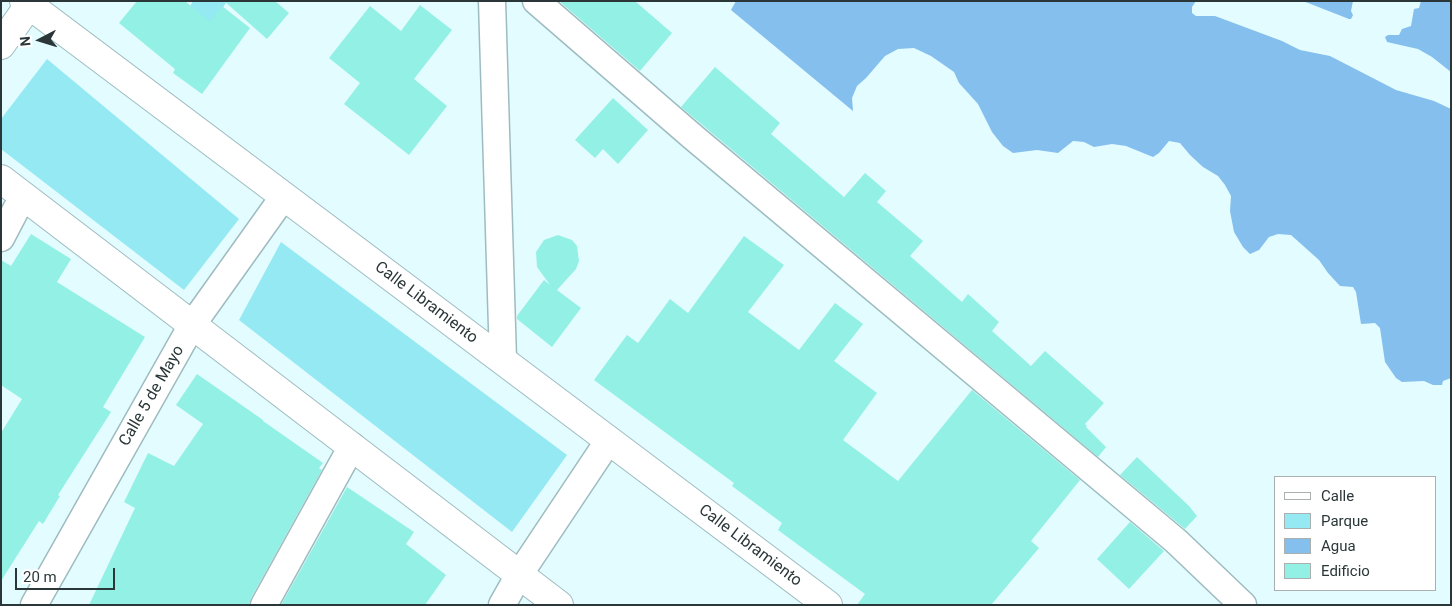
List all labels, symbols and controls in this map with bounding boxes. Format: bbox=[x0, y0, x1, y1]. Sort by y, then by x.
north arrow bbox=[15, 15, 65, 65]
text: N bbox=[17, 36, 33, 47]
street label: Calle Libramiento bbox=[371, 258, 481, 348]
street label: Calle 5 de Mayo bbox=[115, 342, 189, 450]
legend bbox=[1274, 476, 1437, 591]
text: Calle bbox=[1321, 487, 1354, 505]
street label: Calle Libramiento bbox=[695, 501, 805, 591]
text: Parque bbox=[1321, 512, 1368, 530]
text: Agua bbox=[1321, 537, 1356, 555]
scale bar bbox=[18, 558, 118, 590]
text: Edificio bbox=[1321, 562, 1370, 580]
text: 20 m bbox=[23, 568, 57, 586]

